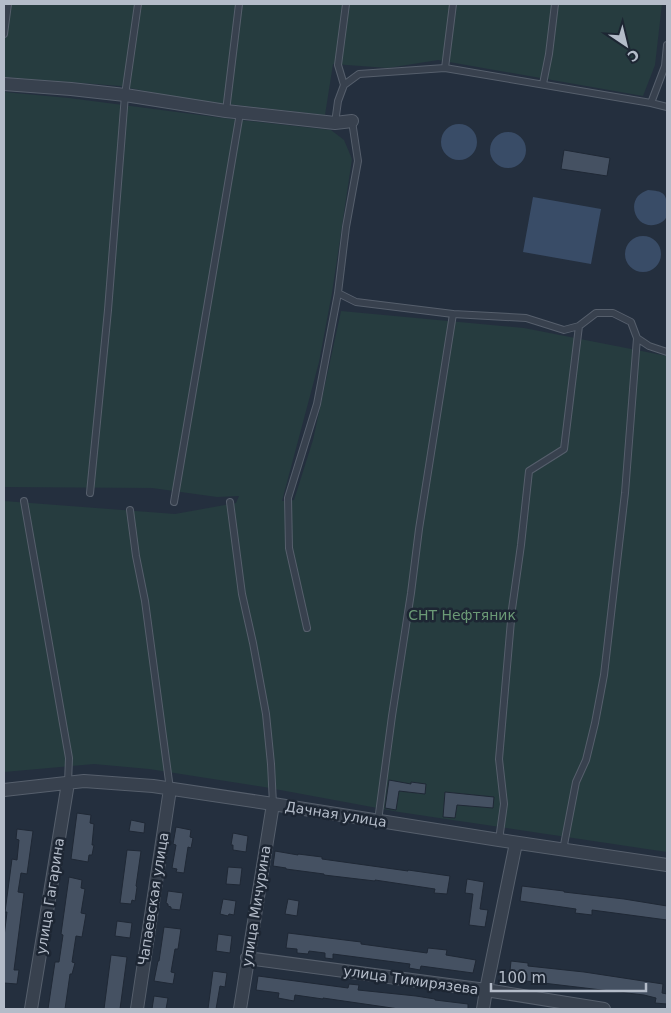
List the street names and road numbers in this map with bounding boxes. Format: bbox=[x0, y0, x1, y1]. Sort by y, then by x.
street label: Дачная улица bbox=[284, 798, 388, 830]
street label: Чапаевская улица bbox=[135, 831, 171, 967]
street label: улица Гагарина bbox=[33, 837, 67, 955]
street label: улица Мичурина bbox=[239, 844, 273, 968]
street label: улица Тимирязева bbox=[342, 963, 480, 997]

